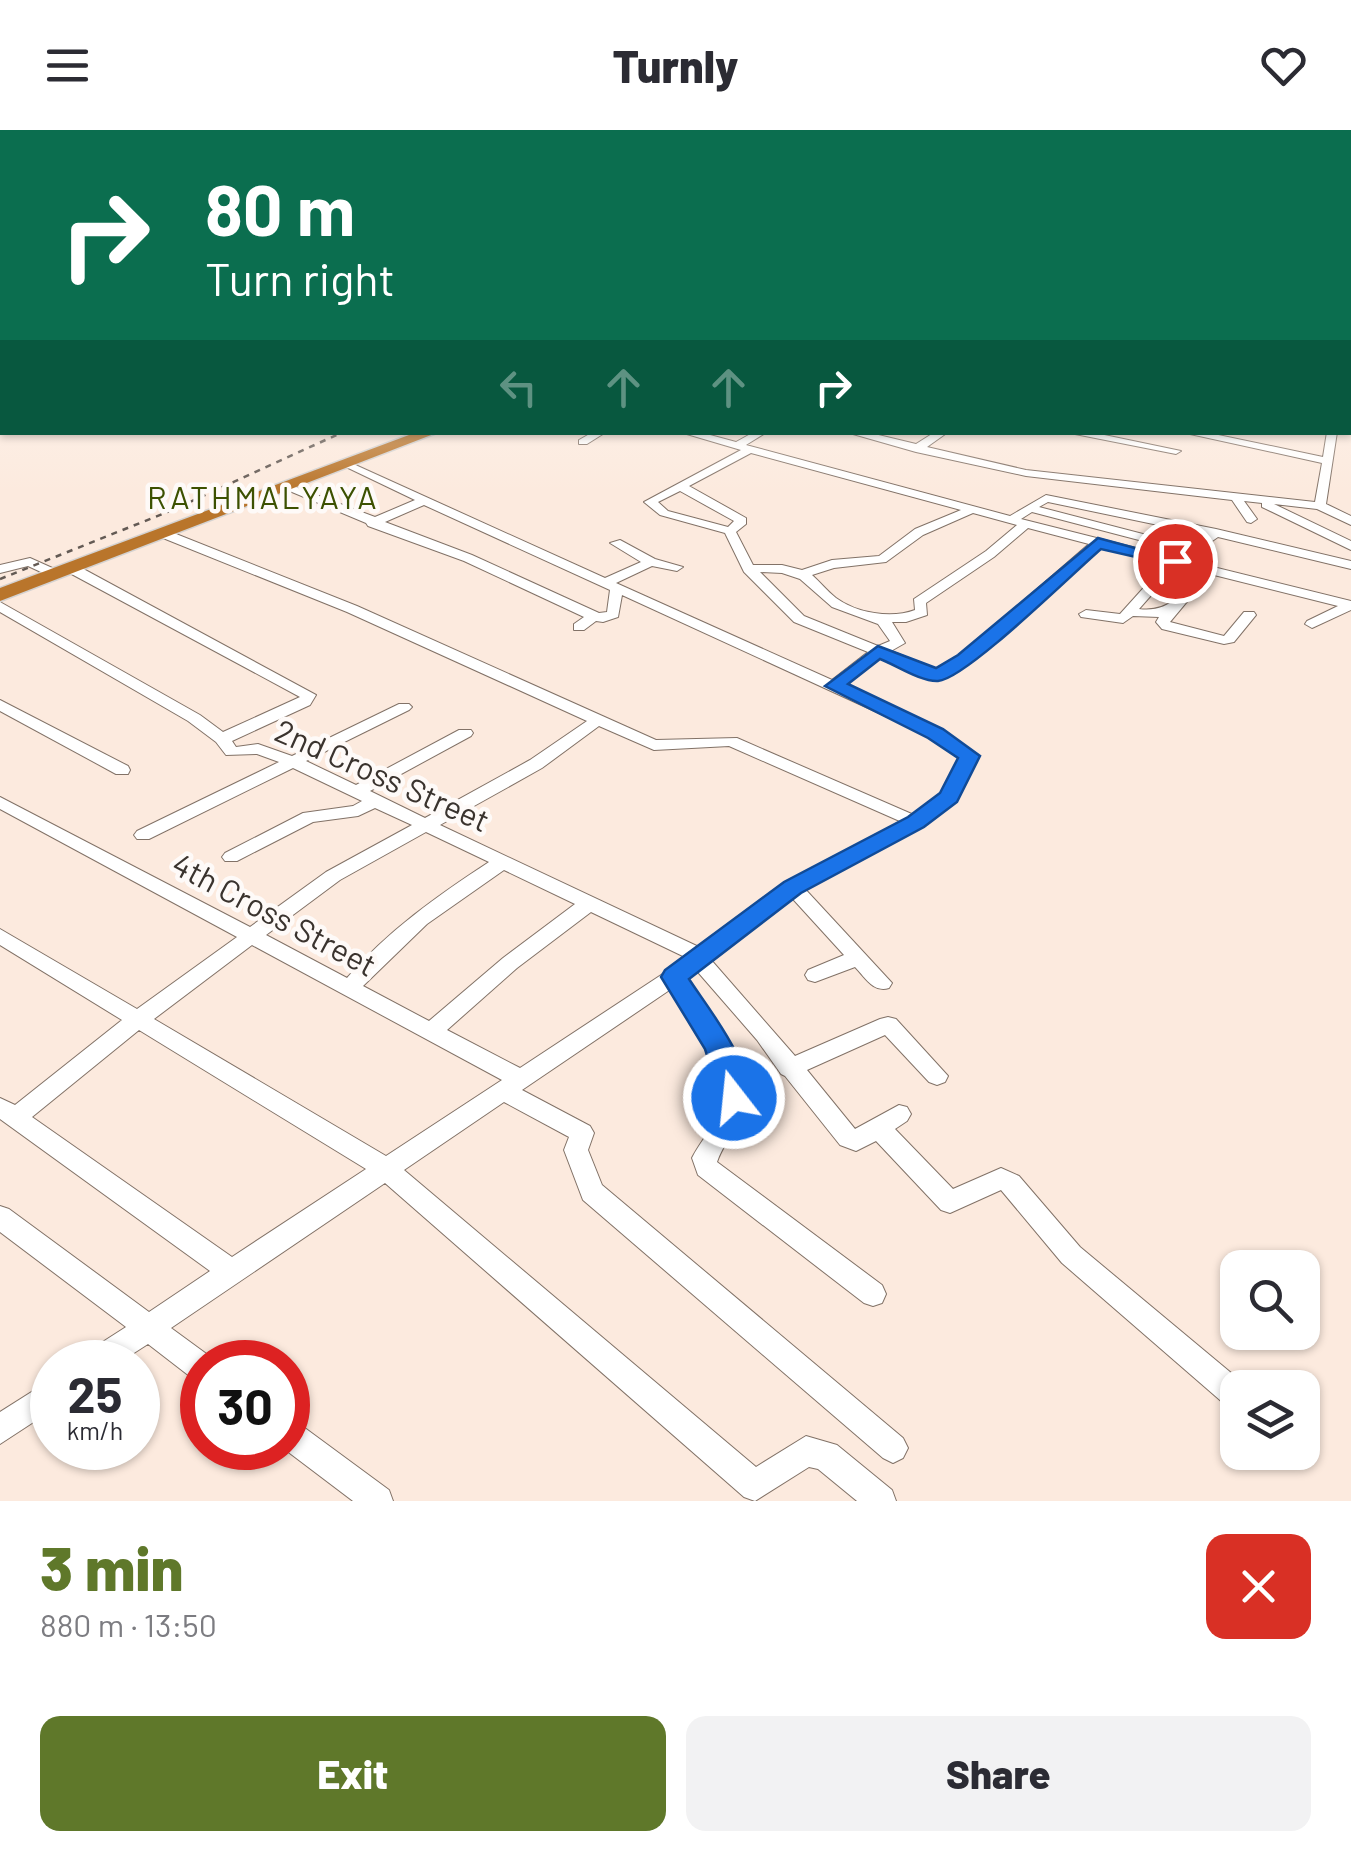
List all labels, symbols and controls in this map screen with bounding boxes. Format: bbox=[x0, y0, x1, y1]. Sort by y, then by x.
icon: menu bbox=[40, 38, 95, 93]
text: Turnly bbox=[613, 38, 738, 92]
icon: heart bbox=[1256, 38, 1311, 93]
text: 80 m bbox=[205, 166, 355, 250]
icon: right bbox=[40, 170, 170, 300]
text: Turn right bbox=[205, 251, 395, 305]
icon: left bbox=[491, 360, 546, 415]
icon: ahead bbox=[596, 360, 651, 415]
icon: ahead bbox=[701, 360, 756, 415]
icon: right bbox=[806, 360, 861, 415]
district label: RATHMALYAYA bbox=[147, 477, 379, 515]
pin bbox=[1133, 519, 1218, 604]
icon: arrive bbox=[1148, 534, 1203, 589]
street label: 2nd Cross Street bbox=[270, 710, 496, 838]
street label: 4th Cross Street bbox=[167, 844, 383, 983]
position arrow bbox=[682, 1046, 786, 1150]
map controls bbox=[1220, 1250, 1320, 1470]
button: search bbox=[1220, 1250, 1320, 1350]
speed limit sign: 30 bbox=[180, 1340, 310, 1470]
text: 25 bbox=[68, 1363, 122, 1423]
button: layers bbox=[1220, 1370, 1320, 1470]
text: km/h bbox=[67, 1415, 123, 1445]
text: 3 min bbox=[40, 1531, 184, 1603]
button: close bbox=[1206, 1534, 1311, 1639]
text: 880 m · 13:50 bbox=[40, 1605, 217, 1643]
button: Exit bbox=[40, 1716, 666, 1831]
button: Share bbox=[686, 1716, 1311, 1831]

